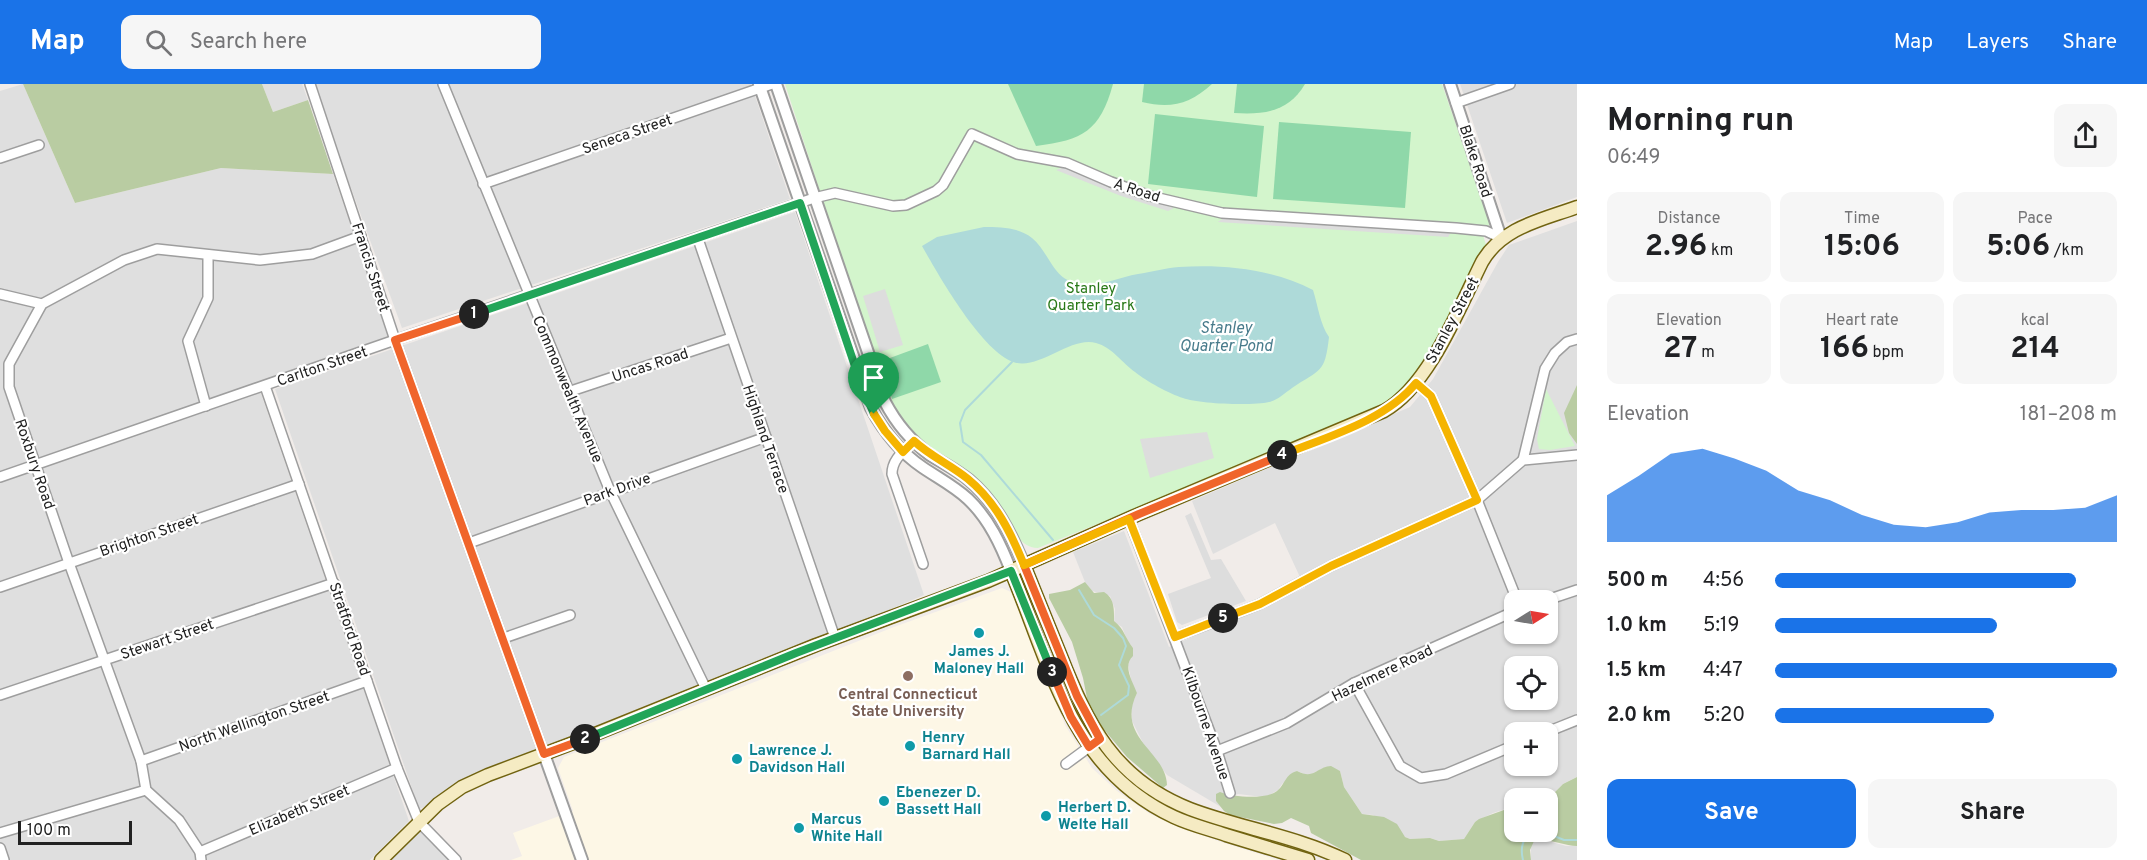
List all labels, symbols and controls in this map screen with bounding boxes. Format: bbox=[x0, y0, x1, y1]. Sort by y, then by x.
search box bbox=[121, 15, 541, 69]
text: Map bbox=[30, 24, 85, 60]
icon: search bbox=[142, 26, 175, 59]
text: Search here bbox=[190, 29, 307, 56]
text: Map bbox=[1894, 29, 1933, 56]
text: Layers bbox=[1966, 29, 2029, 56]
text: Share bbox=[2062, 29, 2117, 56]
text: Morning run bbox=[1607, 101, 1794, 143]
button: share bbox=[2054, 104, 2117, 167]
street label: Seneca Street bbox=[580, 111, 675, 160]
street label: Blake Road bbox=[1454, 123, 1495, 200]
text: 06:49 bbox=[1607, 145, 1660, 171]
street label: A Road bbox=[1111, 175, 1162, 208]
text: Distance bbox=[1658, 209, 1720, 229]
text: Time bbox=[1844, 209, 1880, 229]
text: Pace bbox=[2017, 209, 2053, 229]
street label: Francis Street bbox=[346, 220, 393, 315]
text: 2.96 bbox=[1645, 229, 1707, 266]
text: 15:06 bbox=[1824, 229, 1900, 266]
text: 5:06 bbox=[1986, 229, 2050, 266]
text: km bbox=[1707, 241, 1733, 261]
text: /km bbox=[2050, 241, 2084, 261]
street label: Stanley Street bbox=[1423, 274, 1484, 367]
park label: Stanley Quarter Park bbox=[1047, 280, 1135, 316]
pin: 1 bbox=[459, 299, 489, 329]
text: 1 bbox=[471, 304, 477, 324]
text: Elevation bbox=[1656, 311, 1722, 331]
text: Heart rate bbox=[1825, 311, 1899, 331]
text: kcal bbox=[2021, 311, 2049, 331]
street label: Commonwealth Avenue bbox=[527, 313, 606, 466]
water label: Stanley Quarter Pond bbox=[1180, 319, 1274, 357]
text: 27 bbox=[1663, 331, 1697, 368]
text: 166 bbox=[1820, 331, 1869, 368]
text: 214 bbox=[2010, 331, 2060, 368]
street label: Carlton Street bbox=[275, 343, 370, 392]
text: m bbox=[1697, 343, 1715, 363]
text: bpm bbox=[1869, 343, 1904, 363]
street label: Uncas Road bbox=[610, 345, 691, 388]
pin bbox=[848, 352, 899, 414]
icon: arrive bbox=[857, 361, 890, 394]
street label: Highland Terrace bbox=[737, 383, 792, 496]
text: Elevation bbox=[1607, 402, 1689, 428]
text: 181–208 m bbox=[2020, 402, 2117, 428]
street label: Roxbury Road bbox=[9, 417, 58, 512]
pin: 4 bbox=[1267, 440, 1297, 470]
text: 4 bbox=[1277, 445, 1287, 465]
street label: Park Drive bbox=[581, 470, 654, 511]
street label: Brighton Street bbox=[98, 511, 201, 562]
text: 500 m bbox=[1607, 568, 1668, 594]
text: 4:56 bbox=[1703, 568, 1744, 594]
street label: Stratford Road bbox=[324, 580, 373, 679]
north arrow bbox=[1504, 590, 1558, 644]
map controls bbox=[1504, 590, 1558, 842]
pin: 5 bbox=[1208, 603, 1238, 633]
text: 5 bbox=[1218, 608, 1228, 628]
text: 1.0 km bbox=[1607, 613, 1667, 639]
text: 5:19 bbox=[1703, 613, 1739, 639]
street label: Stewart Street bbox=[118, 616, 217, 665]
marker: James J. Maloney Hall bbox=[972, 626, 986, 640]
street label: Hazelmere Road bbox=[1329, 642, 1436, 707]
place label: James J. Maloney Hall bbox=[934, 643, 1024, 679]
button: locate bbox=[1504, 656, 1558, 710]
pin: 3 bbox=[1037, 657, 1067, 687]
text: 1.5 km bbox=[1607, 658, 1666, 684]
text: 4:47 bbox=[1703, 658, 1743, 684]
text: 3 bbox=[1047, 662, 1057, 682]
street label: Kilbourne Avenue bbox=[1176, 664, 1233, 783]
marker: Central Connecticut State University bbox=[901, 669, 915, 683]
place label: Central Connecticut State University bbox=[838, 686, 978, 722]
street label: North Wellington Street bbox=[177, 688, 332, 757]
text: 2.0 km bbox=[1607, 703, 1671, 729]
text: 5:20 bbox=[1703, 703, 1745, 729]
button: + bbox=[1504, 722, 1558, 776]
pin: 2 bbox=[570, 724, 600, 754]
text: 2 bbox=[580, 729, 590, 749]
place label: Henry Barnard Hall bbox=[922, 729, 1011, 765]
marker: Henry Barnard Hall bbox=[903, 739, 917, 753]
place label: Lawrence J. Davidson Hall bbox=[749, 742, 845, 778]
marker: Lawrence J. Davidson Hall bbox=[730, 752, 744, 766]
button: Save bbox=[1607, 779, 1856, 848]
button: Share bbox=[1868, 779, 2117, 848]
street label: Elizabeth Street bbox=[246, 782, 353, 841]
place label: Ebenezer D. Bassett Hall bbox=[896, 784, 981, 820]
button: − bbox=[1504, 788, 1558, 842]
marker: Ebenezer D. Bassett Hall bbox=[877, 794, 891, 808]
place label: Herbert D. Welte Hall bbox=[1058, 799, 1131, 835]
marker: Herbert D. Welte Hall bbox=[1039, 809, 1053, 823]
place label: Marcus White Hall bbox=[811, 811, 883, 847]
scale bar bbox=[18, 818, 132, 846]
text: 100 m bbox=[27, 821, 71, 841]
marker: Marcus White Hall bbox=[792, 821, 806, 835]

